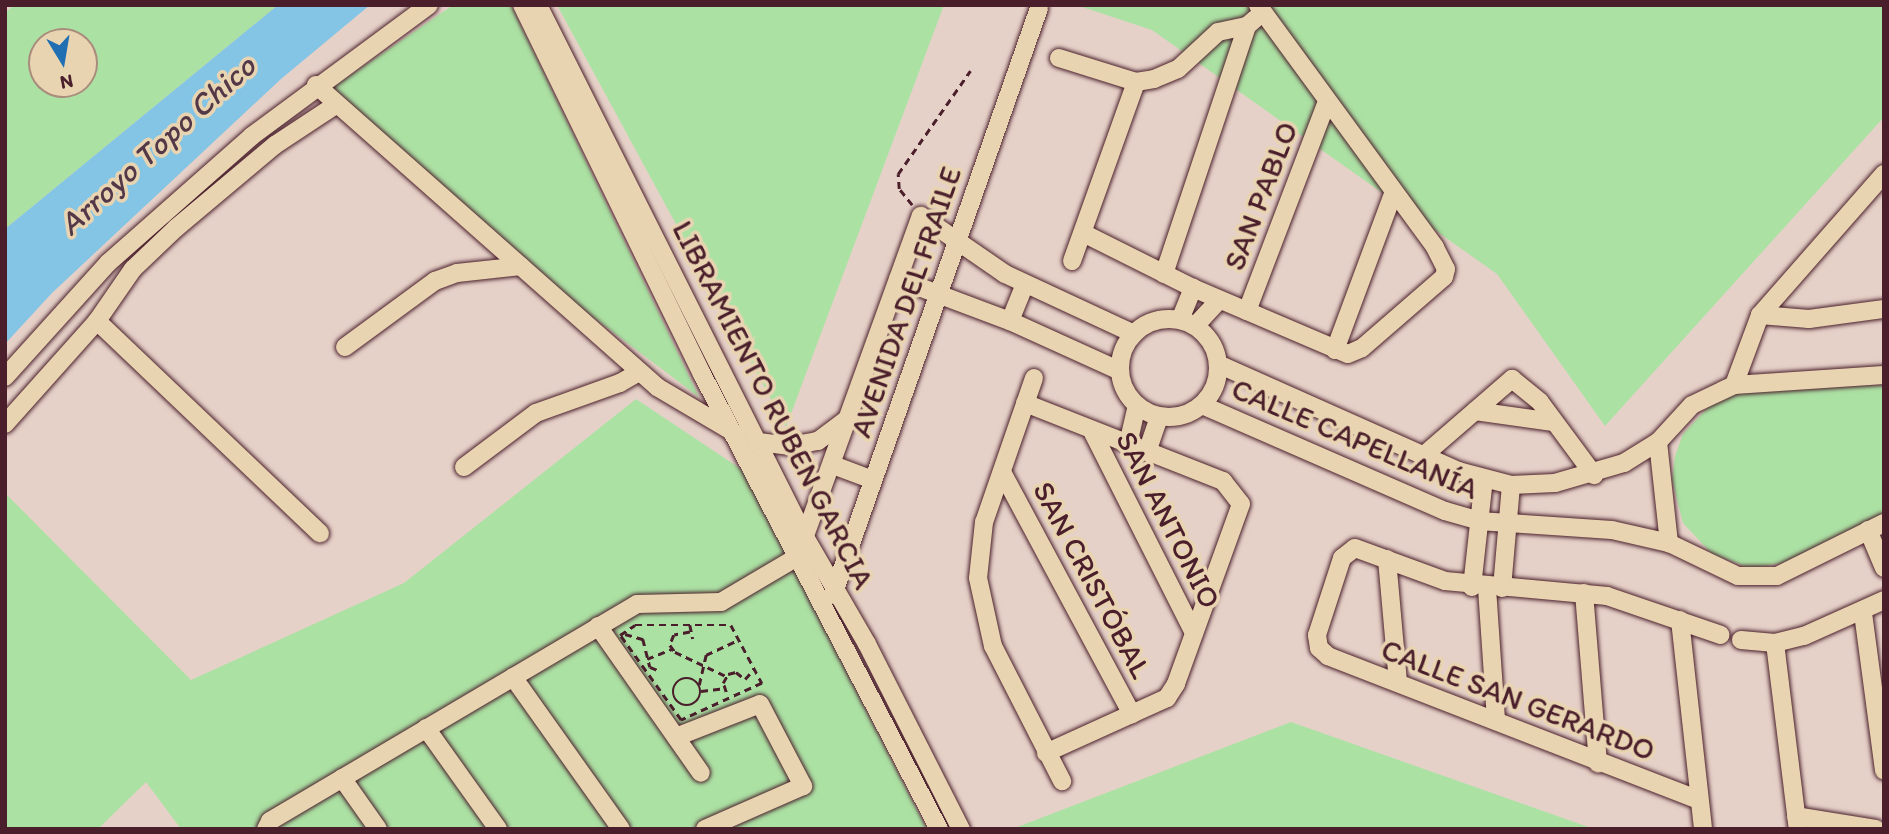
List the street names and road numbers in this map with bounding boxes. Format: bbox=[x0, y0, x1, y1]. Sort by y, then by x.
street label: SAN PABLO bbox=[1217, 118, 1305, 274]
street label: AVENIDA DEL FRAILE bbox=[843, 163, 969, 441]
street label: LIBRAMIENTO RUBEN GARCIA bbox=[665, 216, 881, 594]
street label: CALLE CAPELLANÍA bbox=[1226, 371, 1484, 507]
street label: SAN ANTONIO bbox=[1108, 425, 1228, 615]
street label: SAN CRISTÓBAL bbox=[1024, 474, 1160, 686]
street label: CALLE SAN GERARDO bbox=[1376, 631, 1660, 769]

